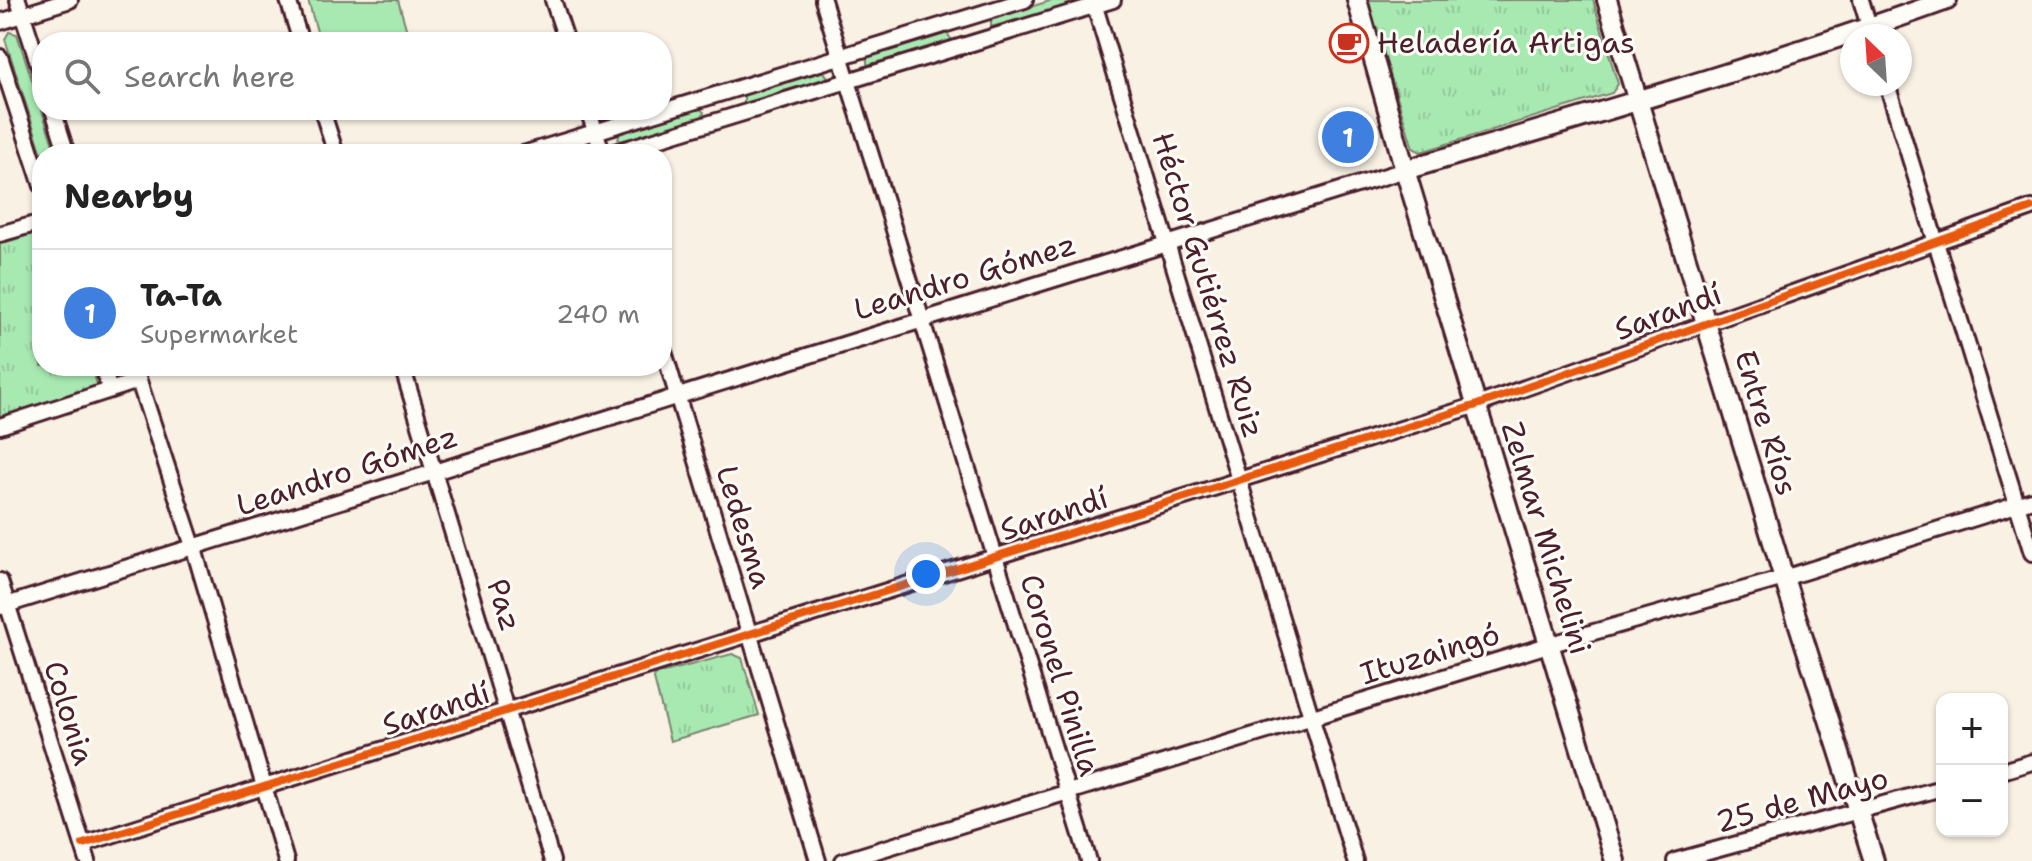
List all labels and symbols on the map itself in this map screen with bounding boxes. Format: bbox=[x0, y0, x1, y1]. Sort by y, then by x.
cafe icon: Heladería Artigas bbox=[1328, 22, 1370, 64]
place label: Heladería Artigas bbox=[1377, 22, 1635, 63]
north arrow bbox=[1840, 24, 1912, 96]
pin: 1 bbox=[1322, 107, 1374, 167]
street label: Héctor Gutiérrez Ruiz bbox=[1142, 127, 1274, 443]
street label: Leandro Gómez bbox=[849, 223, 1081, 330]
street label: Sarandí bbox=[1609, 273, 1727, 350]
street label: Entre Ríos bbox=[1725, 345, 1808, 501]
street label: Leandro Gómez bbox=[231, 415, 463, 526]
street label: Zelmar Michelini bbox=[1492, 416, 1601, 659]
street label: Ledesma bbox=[706, 460, 783, 594]
street label: Sarandí bbox=[995, 477, 1113, 550]
your location bbox=[906, 554, 946, 594]
street label: Coronel Pinilla bbox=[1010, 569, 1111, 781]
street label: Paz bbox=[477, 574, 532, 636]
street label: Ituzaingó bbox=[1355, 613, 1504, 694]
street label: Colonia bbox=[34, 656, 105, 770]
street label: Sarandí bbox=[377, 672, 495, 745]
street label: 25 de Mayo bbox=[1711, 757, 1893, 842]

